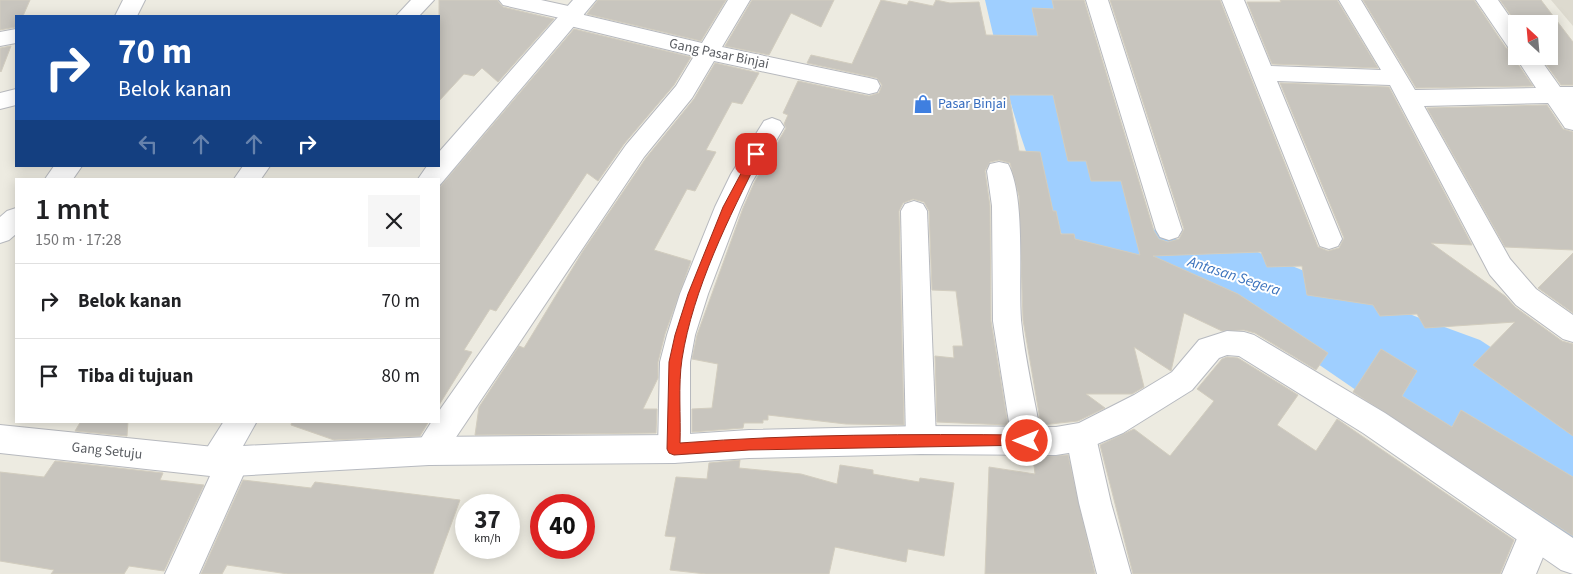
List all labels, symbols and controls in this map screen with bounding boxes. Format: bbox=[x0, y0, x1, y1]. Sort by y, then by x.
north arrow bbox=[1508, 15, 1558, 65]
map controls bbox=[1508, 15, 1558, 65]
text: 70 m bbox=[118, 27, 192, 77]
street label: Gang Pasar Binjai bbox=[667, 34, 771, 74]
icon: right bbox=[35, 35, 100, 100]
text: Belok kanan bbox=[118, 73, 232, 105]
shop icon: Pasar Binjai bbox=[912, 93, 934, 115]
place label: Pasar Binjai bbox=[938, 94, 1006, 114]
icon: left bbox=[134, 130, 162, 158]
icon: ahead bbox=[187, 130, 215, 158]
icon: ahead bbox=[240, 130, 268, 158]
icon: right bbox=[293, 130, 321, 158]
pin bbox=[735, 133, 777, 175]
icon: arrive bbox=[742, 140, 770, 168]
text: 1 mnt bbox=[35, 188, 109, 231]
button: close bbox=[368, 195, 420, 247]
text: 150 m · 17:28 bbox=[35, 229, 122, 251]
water label: Antasan Segera bbox=[1184, 251, 1283, 301]
icon: right bbox=[35, 287, 63, 315]
text: Belok kanan bbox=[78, 288, 182, 315]
text: 70 m bbox=[382, 288, 420, 315]
icon: arrive bbox=[35, 362, 63, 390]
text: Tiba di tujuan bbox=[78, 363, 193, 390]
text: 80 m bbox=[382, 363, 420, 390]
position arrow bbox=[1000, 414, 1052, 466]
street label: Gang Setuju bbox=[71, 437, 143, 465]
speed limit sign: 40 bbox=[530, 494, 595, 559]
text: 37 bbox=[474, 502, 501, 538]
text: km/h bbox=[474, 530, 501, 547]

